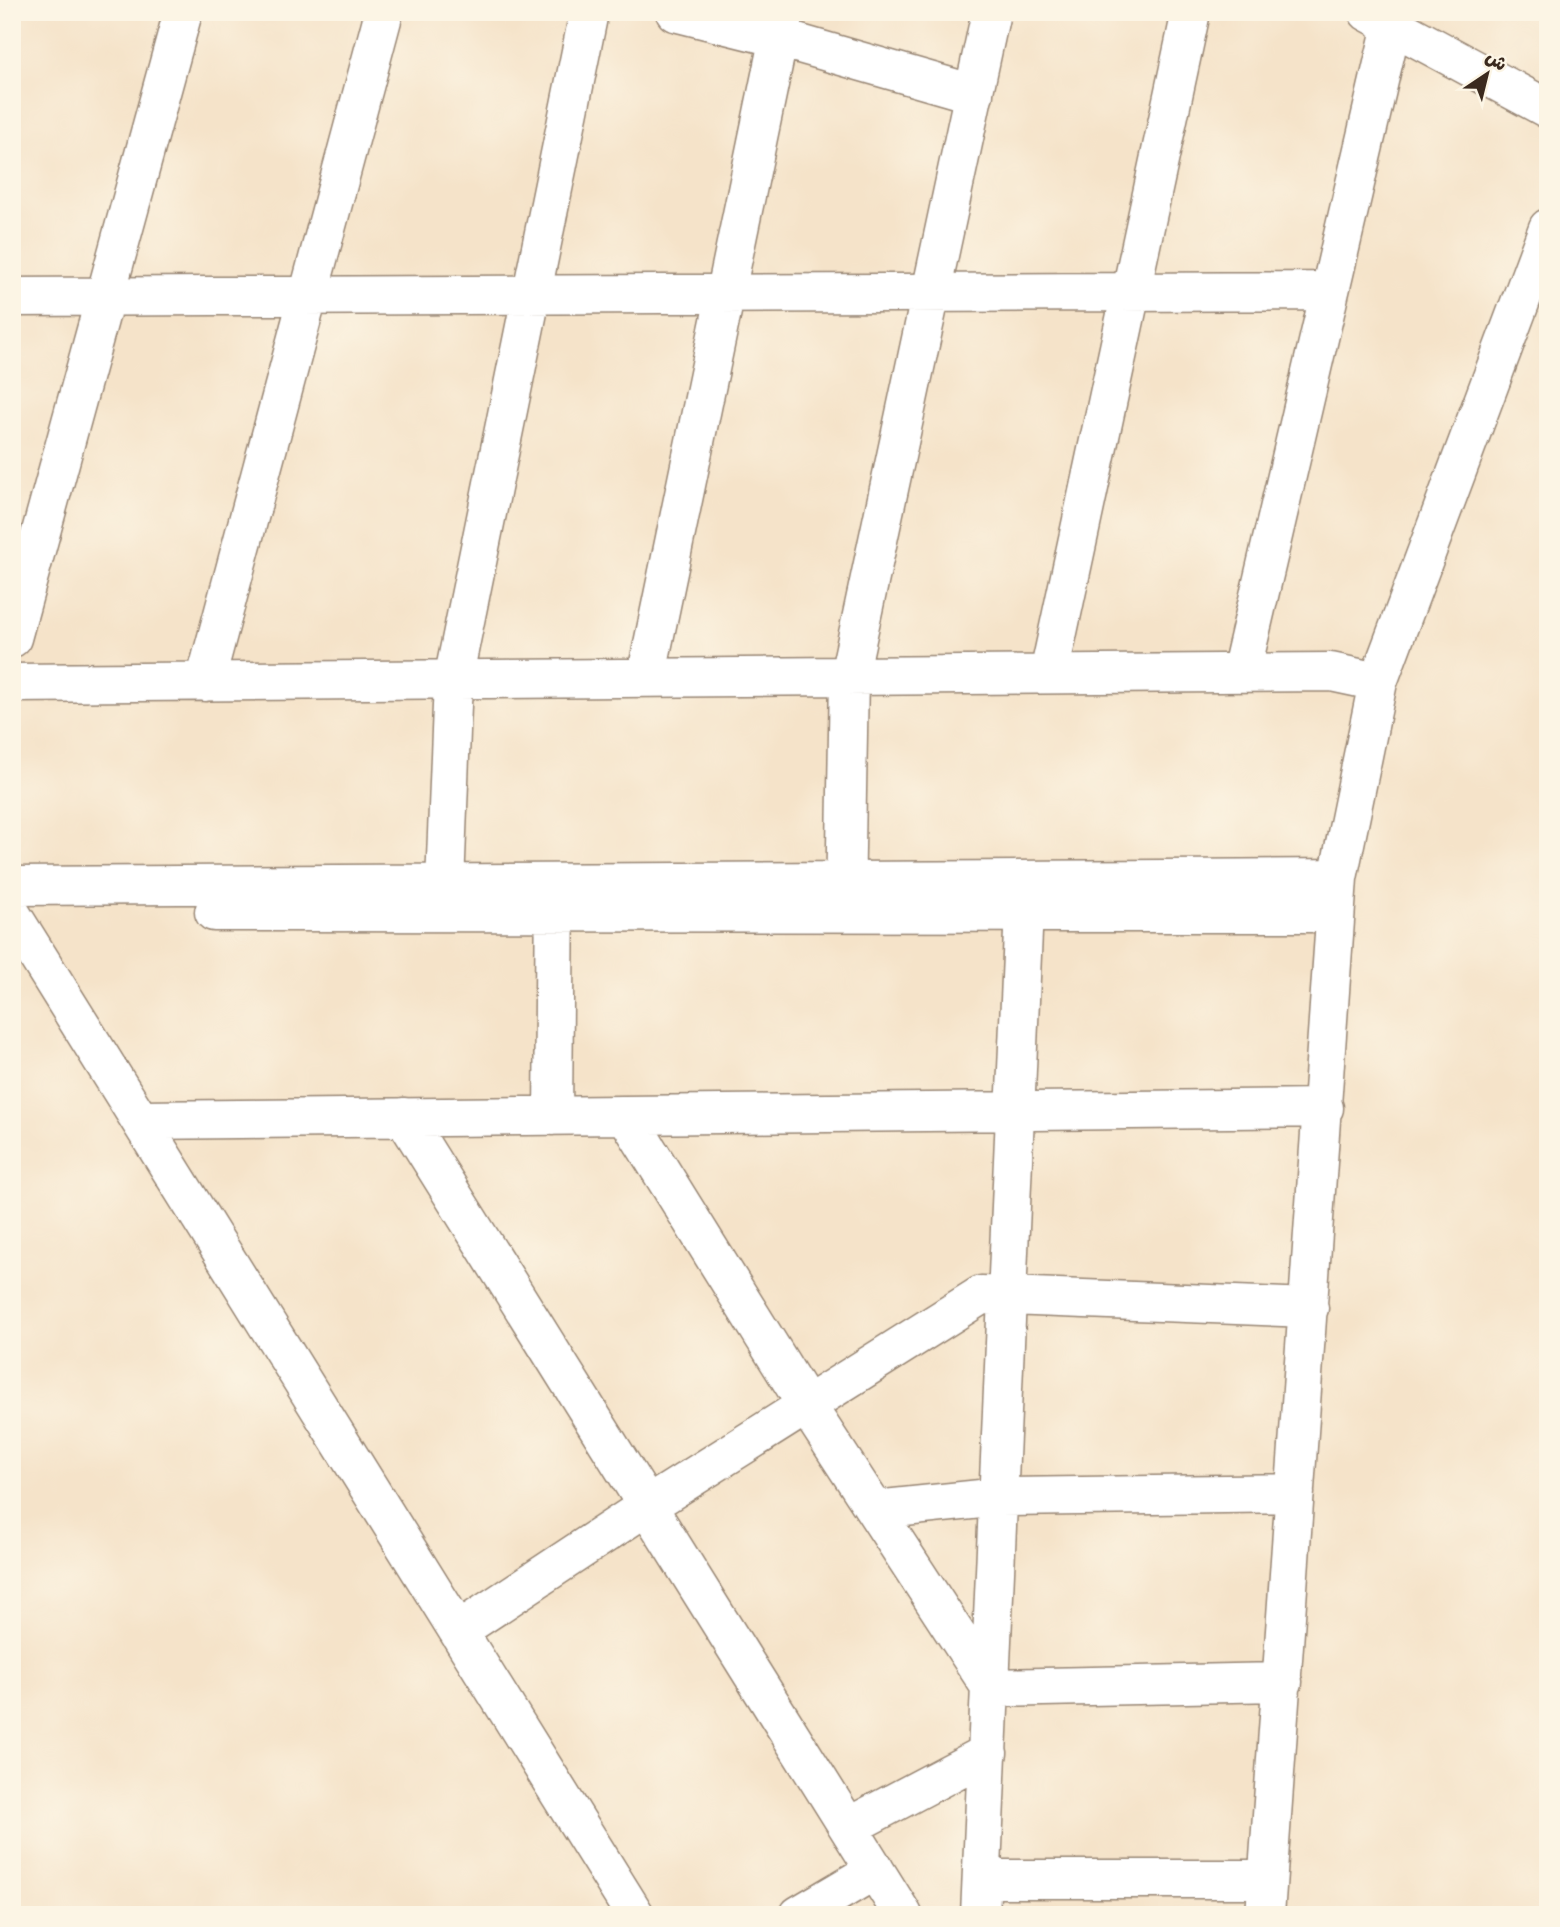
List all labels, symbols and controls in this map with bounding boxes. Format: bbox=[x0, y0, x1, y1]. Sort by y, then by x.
north arrow bbox=[1452, 38, 1522, 108]
text: ش bbox=[1481, 45, 1512, 77]

